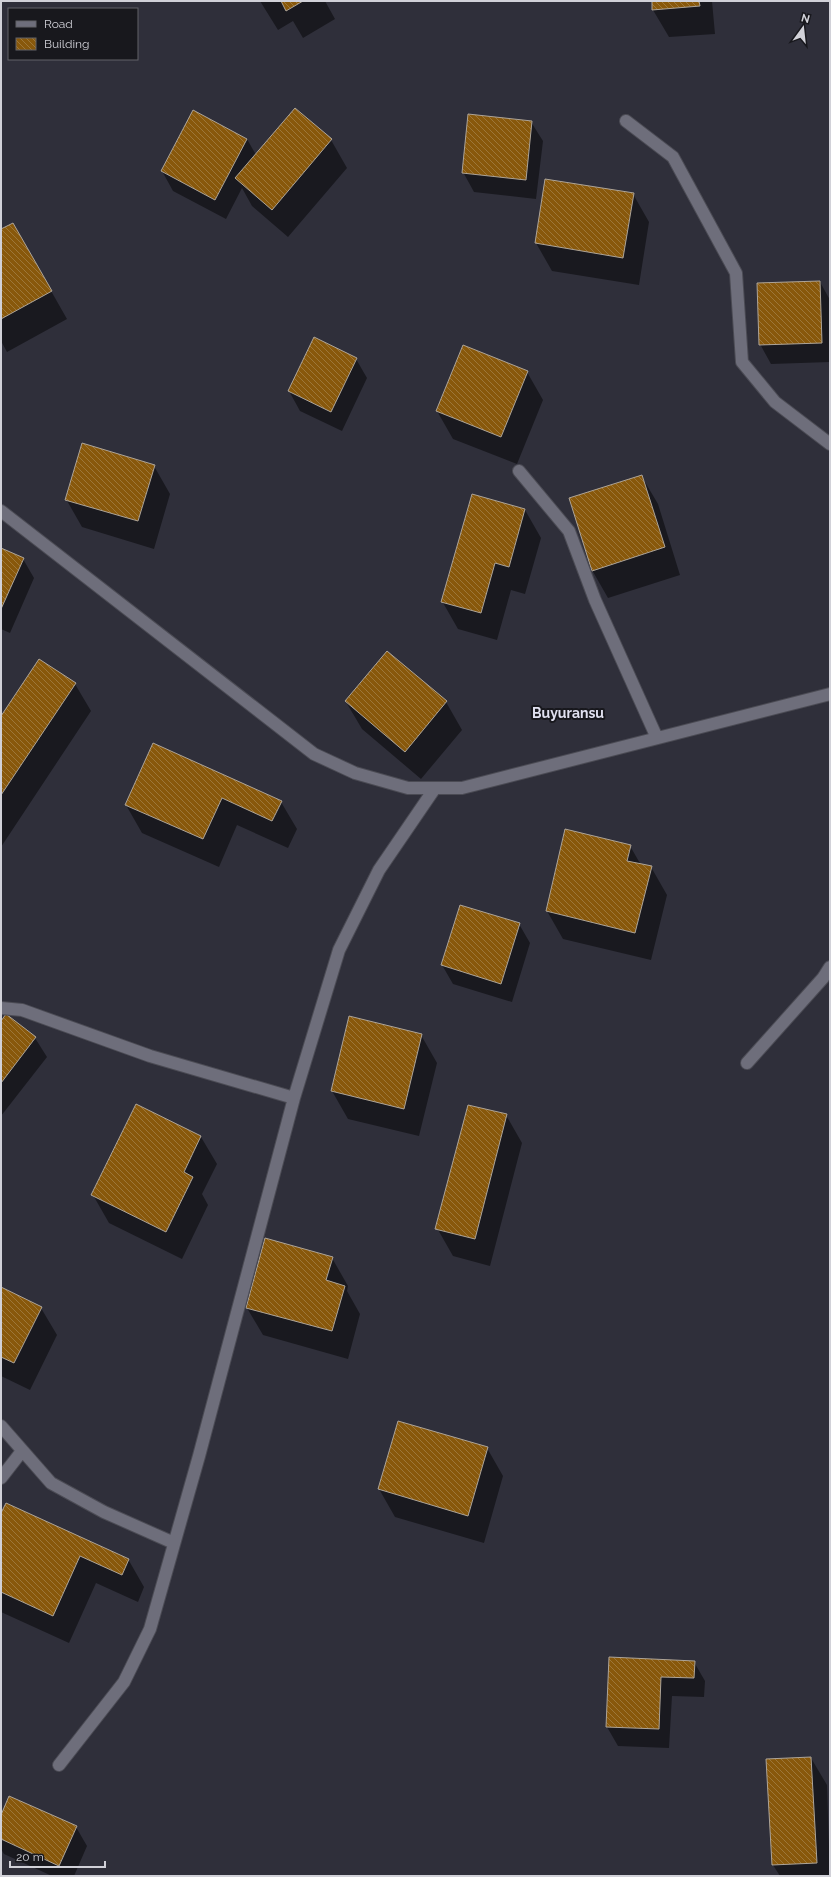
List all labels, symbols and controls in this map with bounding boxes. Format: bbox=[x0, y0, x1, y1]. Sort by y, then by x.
legend bbox=[8, 8, 138, 60]
north arrow bbox=[783, 8, 823, 48]
text: N bbox=[800, 11, 811, 26]
text: Road bbox=[44, 17, 73, 31]
text: Building bbox=[44, 37, 90, 51]
district label: Buyuransu bbox=[532, 705, 604, 721]
scale bar bbox=[10, 1843, 105, 1869]
text: 20 m bbox=[16, 1850, 44, 1864]

